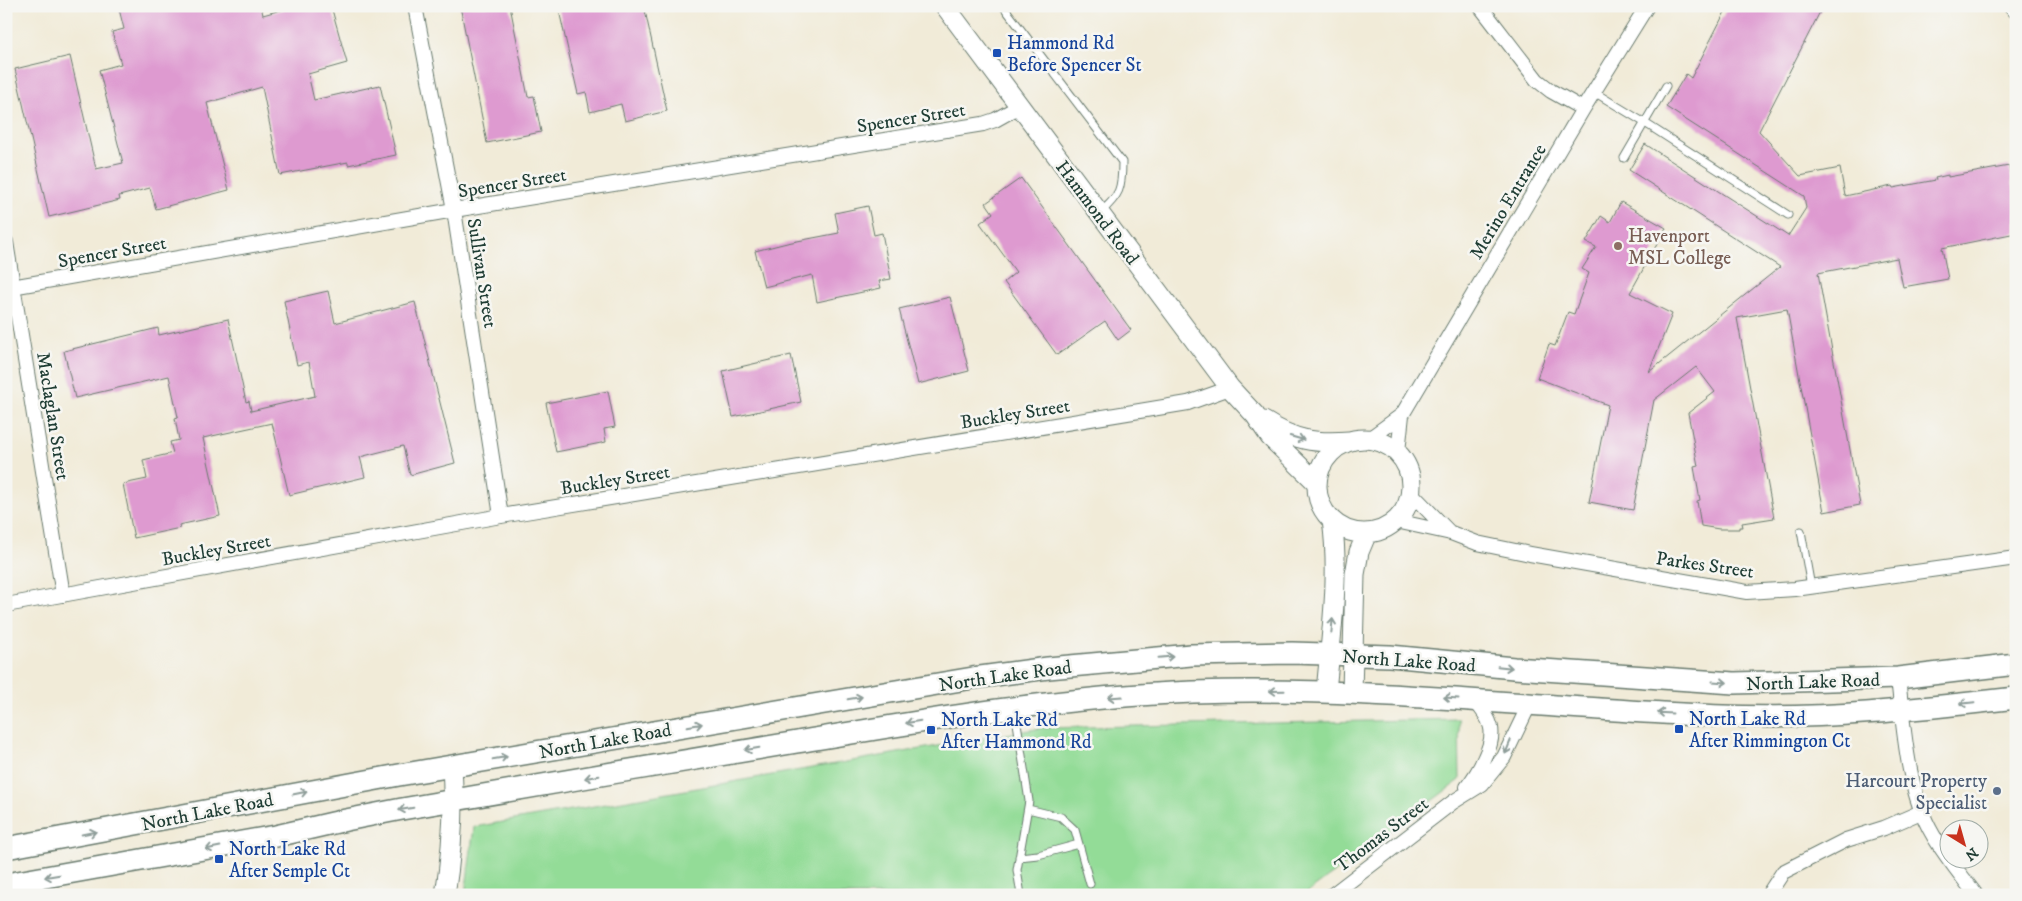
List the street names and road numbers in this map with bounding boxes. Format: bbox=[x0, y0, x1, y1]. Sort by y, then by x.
street label: Spencer Street bbox=[855, 99, 967, 138]
street label: Merino Entrance bbox=[1465, 140, 1552, 264]
street label: Hammond Road bbox=[1050, 156, 1144, 270]
street label: Spencer Street bbox=[456, 164, 568, 203]
street label: Sullivan Street bbox=[461, 217, 502, 330]
street label: Spencer Street bbox=[56, 232, 168, 273]
street label: Maclaglan Street bbox=[31, 351, 74, 482]
street label: Buckley Street bbox=[959, 394, 1072, 434]
street label: Buckley Street bbox=[559, 460, 672, 500]
street label: Buckley Street bbox=[160, 530, 273, 571]
street label: Parkes Street bbox=[1654, 547, 1755, 584]
street label: North Lake Road bbox=[1341, 645, 1477, 678]
street label: North Lake Road bbox=[937, 656, 1074, 697]
street label: North Lake Road bbox=[1746, 669, 1881, 696]
street label: North Lake Road bbox=[537, 718, 674, 764]
street label: North Lake Road bbox=[139, 788, 276, 837]
street label: Thomas Street bbox=[1331, 793, 1433, 878]

